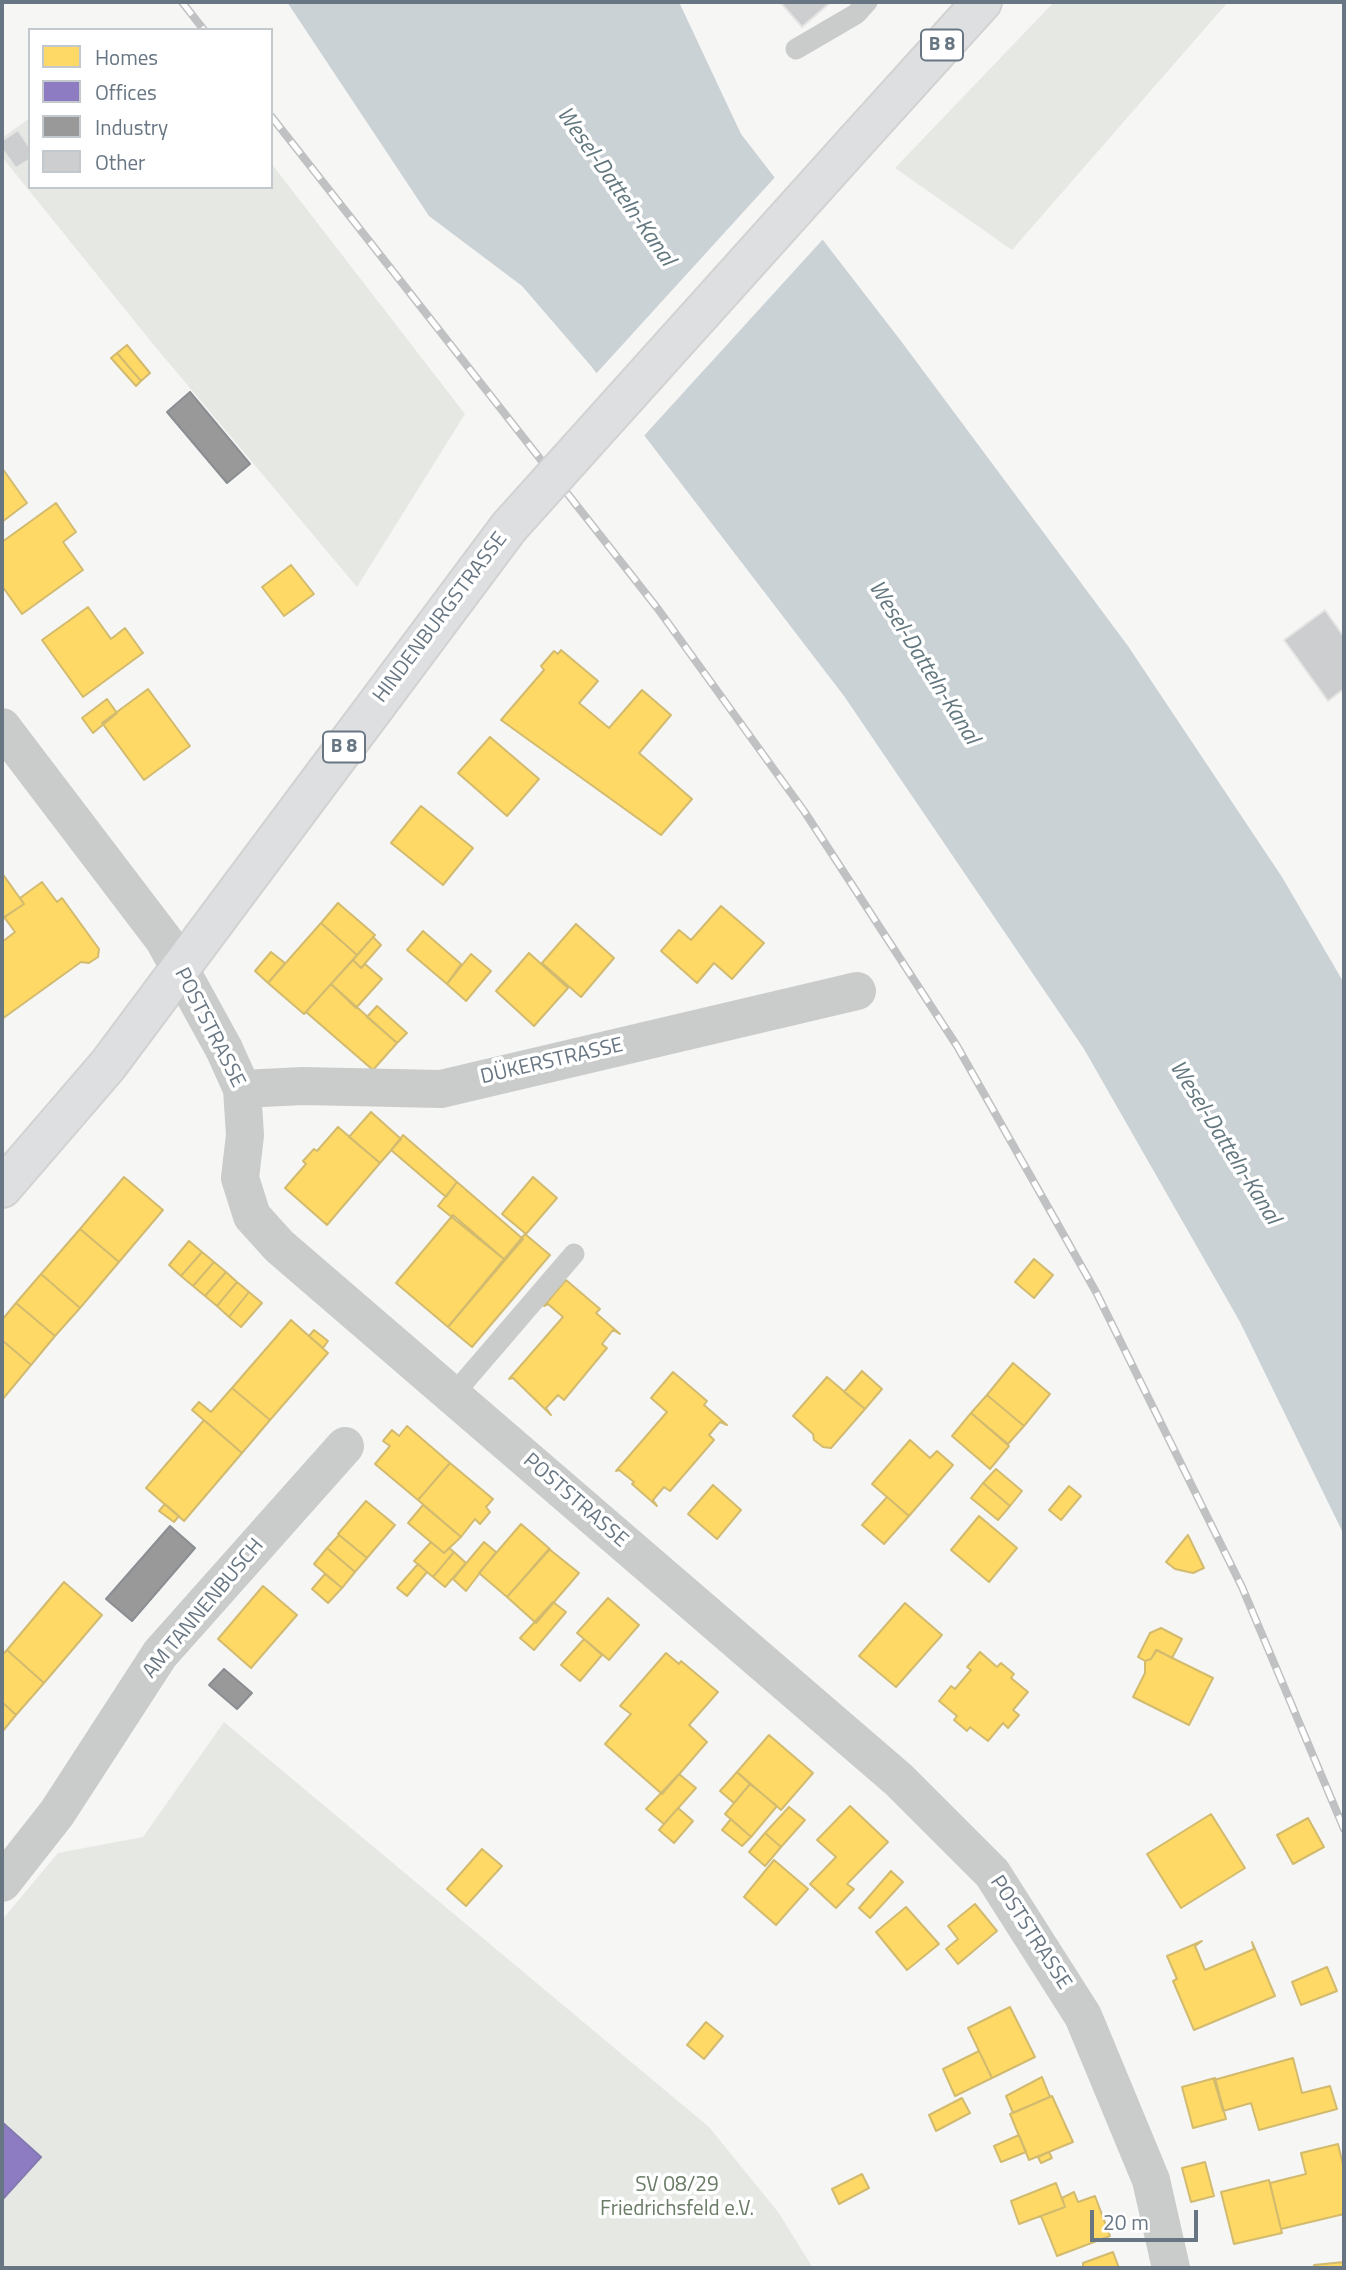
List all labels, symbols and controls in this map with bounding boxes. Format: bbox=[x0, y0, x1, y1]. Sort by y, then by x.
legend bbox=[28, 28, 273, 189]
road number: B 8 bbox=[921, 30, 963, 60]
text: Homes bbox=[95, 41, 158, 73]
text: Offices bbox=[95, 76, 157, 108]
water label: Wesel-Datteln-Kanal bbox=[550, 102, 680, 272]
text: Industry bbox=[95, 111, 168, 143]
text: Other bbox=[95, 146, 145, 178]
street label: HINDENBURGSTRASSE bbox=[369, 528, 513, 708]
water label: Wesel-Datteln-Kanal bbox=[861, 576, 985, 750]
road number: B 8 bbox=[323, 732, 365, 762]
street label: POSTSTRASSE bbox=[168, 964, 250, 1092]
street label: DÜKERSTRASSE bbox=[478, 1033, 626, 1091]
water label: Wesel-Datteln-Kanal bbox=[1162, 1056, 1286, 1230]
street label: POSTSTRASSE bbox=[517, 1449, 633, 1553]
street label: AM TANNENBUSCH bbox=[138, 1534, 270, 1684]
street label: POSTSTRASSE bbox=[984, 1871, 1076, 1995]
park label: SV 08/29 Friedrichsfeld e.V. bbox=[600, 2173, 754, 2223]
scale bar bbox=[1094, 2196, 1202, 2240]
text: 20 m bbox=[1103, 2206, 1149, 2238]

